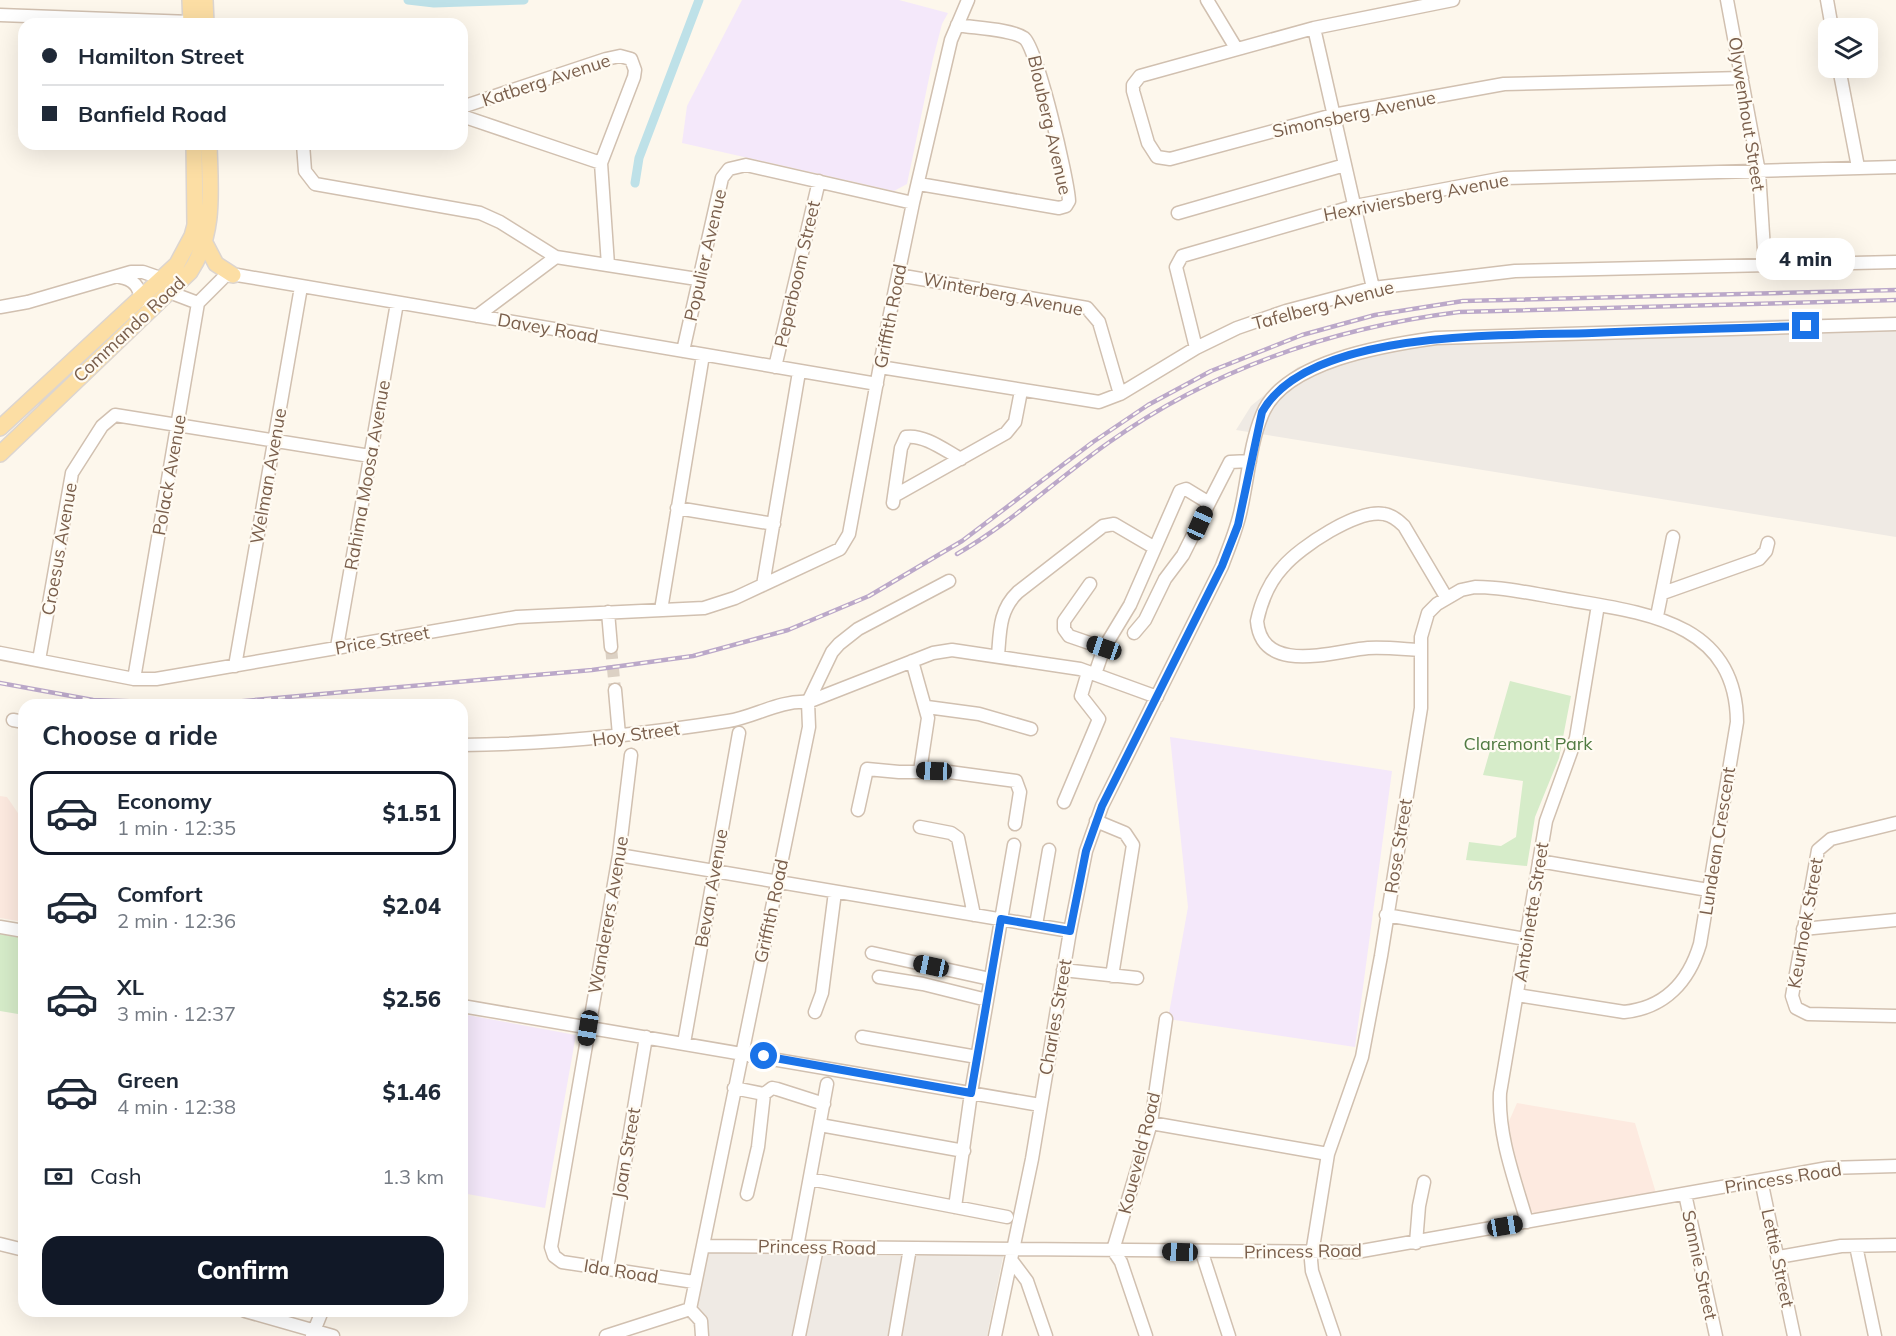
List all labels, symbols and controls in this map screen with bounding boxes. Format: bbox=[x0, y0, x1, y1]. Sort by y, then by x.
map controls bbox=[1818, 18, 1878, 78]
button: layers bbox=[1818, 18, 1878, 78]
street label: Olywenhout Street bbox=[1723, 35, 1771, 193]
text: Hamilton Street bbox=[78, 42, 244, 70]
street label: Katberg Avenue bbox=[479, 48, 613, 112]
street label: Blouberg Avenue bbox=[1023, 53, 1077, 197]
street label: Simonsberg Avenue bbox=[1270, 85, 1438, 143]
text: Banfield Road bbox=[78, 100, 227, 128]
street label: Hexriviersberg Avenue bbox=[1321, 168, 1511, 226]
street label: Populier Avenue bbox=[679, 187, 731, 323]
street label: Peperboom Street bbox=[769, 198, 825, 350]
callout: 4 min bbox=[1756, 239, 1856, 281]
text: 4 min bbox=[1779, 246, 1832, 271]
street label: Griffith Road bbox=[869, 262, 911, 370]
street label: Winterberg Avenue bbox=[921, 267, 1085, 321]
street label: Commando Road bbox=[68, 271, 190, 387]
street label: Tafelberg Avenue bbox=[1250, 275, 1396, 335]
street label: Davey Road bbox=[496, 308, 600, 348]
route end bbox=[1792, 312, 1819, 339]
street label: Rahima Moosa Avenue bbox=[339, 378, 395, 572]
street label: Welman Avenue bbox=[245, 406, 291, 546]
street label: Polack Avenue bbox=[147, 413, 191, 537]
street label: Croesus Avenue bbox=[36, 481, 82, 617]
car bbox=[1184, 503, 1216, 543]
street label: Price Street bbox=[333, 620, 431, 660]
car bbox=[1084, 634, 1124, 662]
street label: Hoy Street bbox=[591, 716, 681, 752]
text: Choose a ride bbox=[42, 718, 218, 752]
park label: Claremont Park bbox=[1463, 732, 1593, 755]
car bbox=[916, 761, 952, 781]
street label: Lundean Crescent bbox=[1694, 765, 1740, 917]
icon: car bbox=[45, 786, 99, 840]
text: Economy bbox=[117, 787, 212, 815]
street label: Rose Street bbox=[1379, 797, 1417, 895]
text: $1.51 bbox=[382, 799, 441, 827]
text: 1 min · 12:35 bbox=[117, 815, 236, 840]
street label: Bevan Avenue bbox=[689, 827, 733, 949]
street label: Wanderers Avenue bbox=[583, 834, 633, 996]
street label: Antoinette Street bbox=[1509, 840, 1553, 984]
street label: Keurhoek Street bbox=[1782, 856, 1828, 990]
street label: Griffith Road bbox=[749, 857, 793, 965]
icon: car bbox=[45, 879, 99, 933]
text: Comfort bbox=[117, 880, 203, 908]
text: $2.04 bbox=[382, 892, 441, 920]
text: 2 min · 12:36 bbox=[117, 908, 236, 933]
car bbox=[912, 953, 950, 979]
street label: Charles Street bbox=[1033, 957, 1077, 1077]
icon: car bbox=[45, 972, 99, 1026]
text: XL bbox=[117, 973, 144, 1001]
text: $2.56 bbox=[382, 985, 441, 1013]
text: 3 min · 12:37 bbox=[117, 1001, 236, 1026]
car bbox=[576, 1009, 600, 1047]
route start bbox=[750, 1042, 777, 1069]
icon: car bbox=[45, 1065, 99, 1119]
text: Green bbox=[117, 1066, 179, 1094]
text: $1.46 bbox=[382, 1078, 441, 1106]
street label: Koueveld Road bbox=[1113, 1090, 1165, 1216]
text: 4 min · 12:38 bbox=[117, 1094, 236, 1119]
street label: Joan Street bbox=[607, 1106, 645, 1200]
street label: Princess Road bbox=[1723, 1157, 1843, 1199]
icon: cash bbox=[42, 1160, 75, 1193]
text: Cash bbox=[90, 1162, 142, 1190]
text: 1.3 km bbox=[382, 1164, 444, 1189]
street label: Lettie Street bbox=[1756, 1206, 1800, 1310]
street label: Sannie Street bbox=[1677, 1208, 1723, 1322]
car bbox=[1486, 1214, 1524, 1238]
street label: Princess Road bbox=[758, 1234, 876, 1260]
button: Confirm bbox=[42, 1236, 444, 1305]
street label: Princess Road bbox=[1244, 1238, 1362, 1264]
car bbox=[1162, 1242, 1198, 1262]
street label: Ida Road bbox=[582, 1254, 660, 1288]

